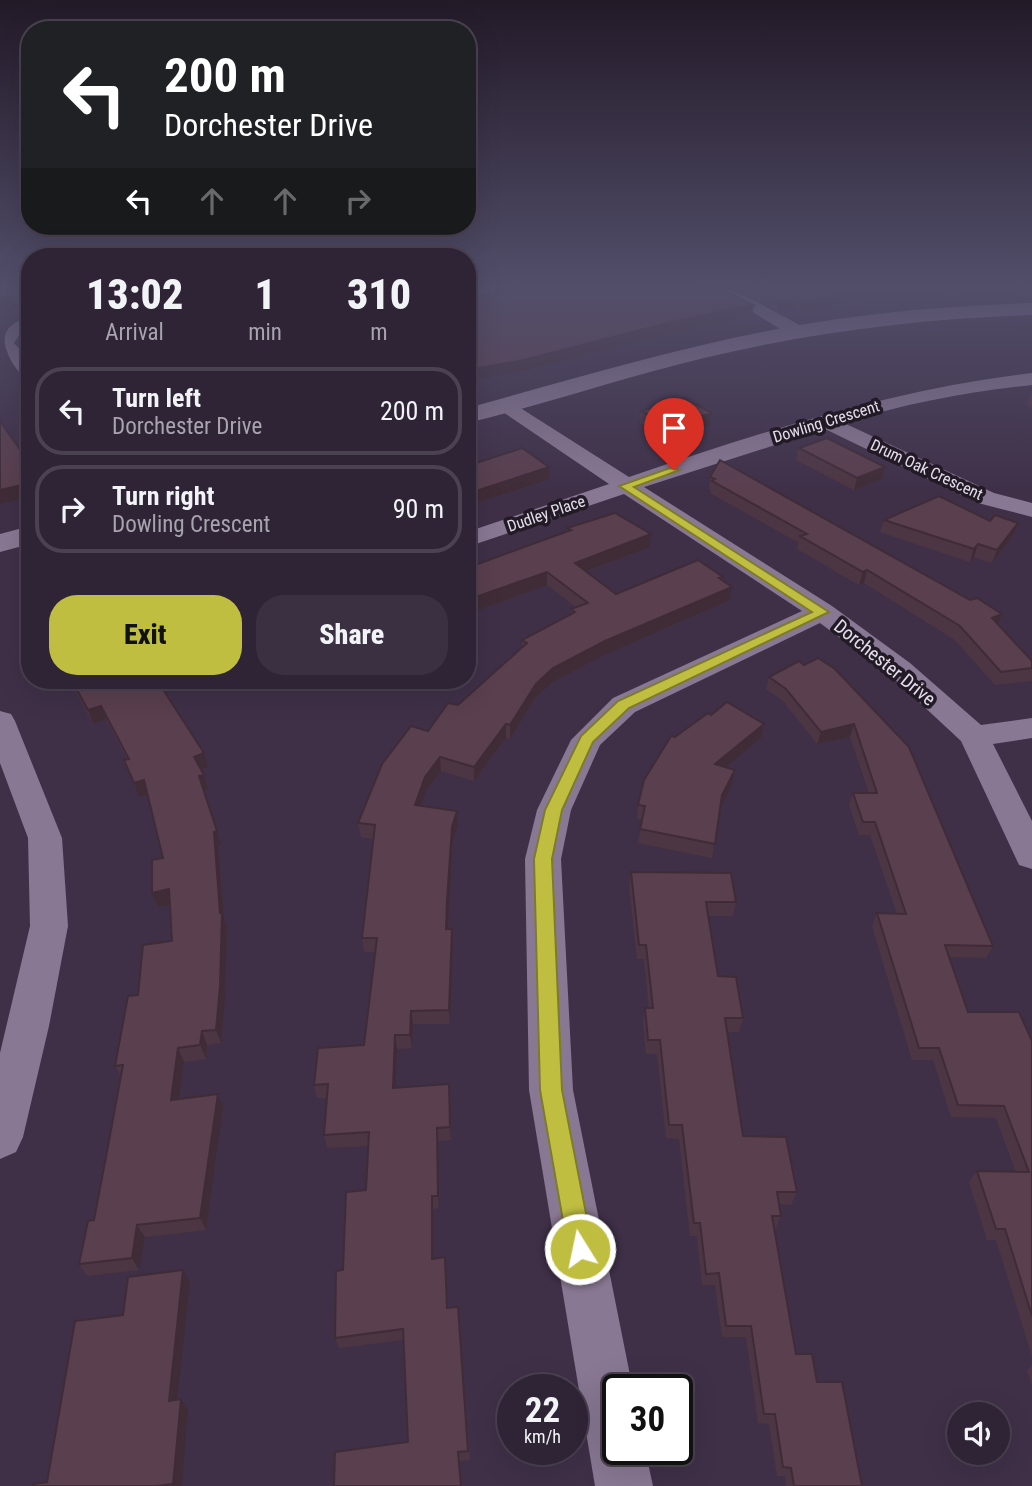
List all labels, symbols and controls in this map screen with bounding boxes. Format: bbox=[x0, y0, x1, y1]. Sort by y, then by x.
text: 200 m bbox=[164, 47, 286, 104]
icon: left bbox=[49, 49, 140, 140]
text: Dorchester Drive bbox=[164, 106, 373, 144]
icon: left bbox=[120, 182, 158, 220]
icon: ahead bbox=[193, 182, 231, 220]
icon: ahead bbox=[266, 182, 304, 220]
icon: right bbox=[339, 182, 377, 220]
text: 13:02 bbox=[86, 270, 183, 319]
text: 1 bbox=[254, 270, 276, 319]
text: 310 bbox=[347, 270, 411, 319]
text: Arrival bbox=[105, 319, 164, 346]
text: min bbox=[248, 319, 282, 346]
text: m bbox=[370, 319, 388, 346]
text: Turn left bbox=[112, 383, 201, 413]
icon: left bbox=[53, 392, 91, 430]
text: 200 m bbox=[380, 396, 444, 426]
street label: Dowling Crescent bbox=[771, 396, 882, 447]
pin bbox=[644, 398, 704, 470]
icon: arrive bbox=[655, 409, 693, 447]
text: Dorchester Drive bbox=[112, 413, 262, 440]
street label: Drum Oak Crescent bbox=[868, 435, 986, 504]
text: Turn right bbox=[112, 481, 214, 511]
icon: right bbox=[53, 490, 91, 528]
street label: Dudley Place bbox=[505, 491, 588, 536]
text: 90 m bbox=[393, 494, 444, 524]
text: Dowling Crescent bbox=[112, 511, 270, 538]
button: Exit bbox=[49, 595, 242, 675]
button: Share bbox=[256, 595, 448, 675]
street label: Dorchester Drive bbox=[829, 614, 940, 710]
position arrow bbox=[543, 1212, 617, 1286]
speed limit sign: 30 bbox=[602, 1374, 693, 1465]
text: 22 bbox=[525, 1390, 560, 1431]
map controls bbox=[947, 1402, 1010, 1465]
button: sound bbox=[947, 1402, 1010, 1465]
text: km/h bbox=[524, 1426, 561, 1447]

